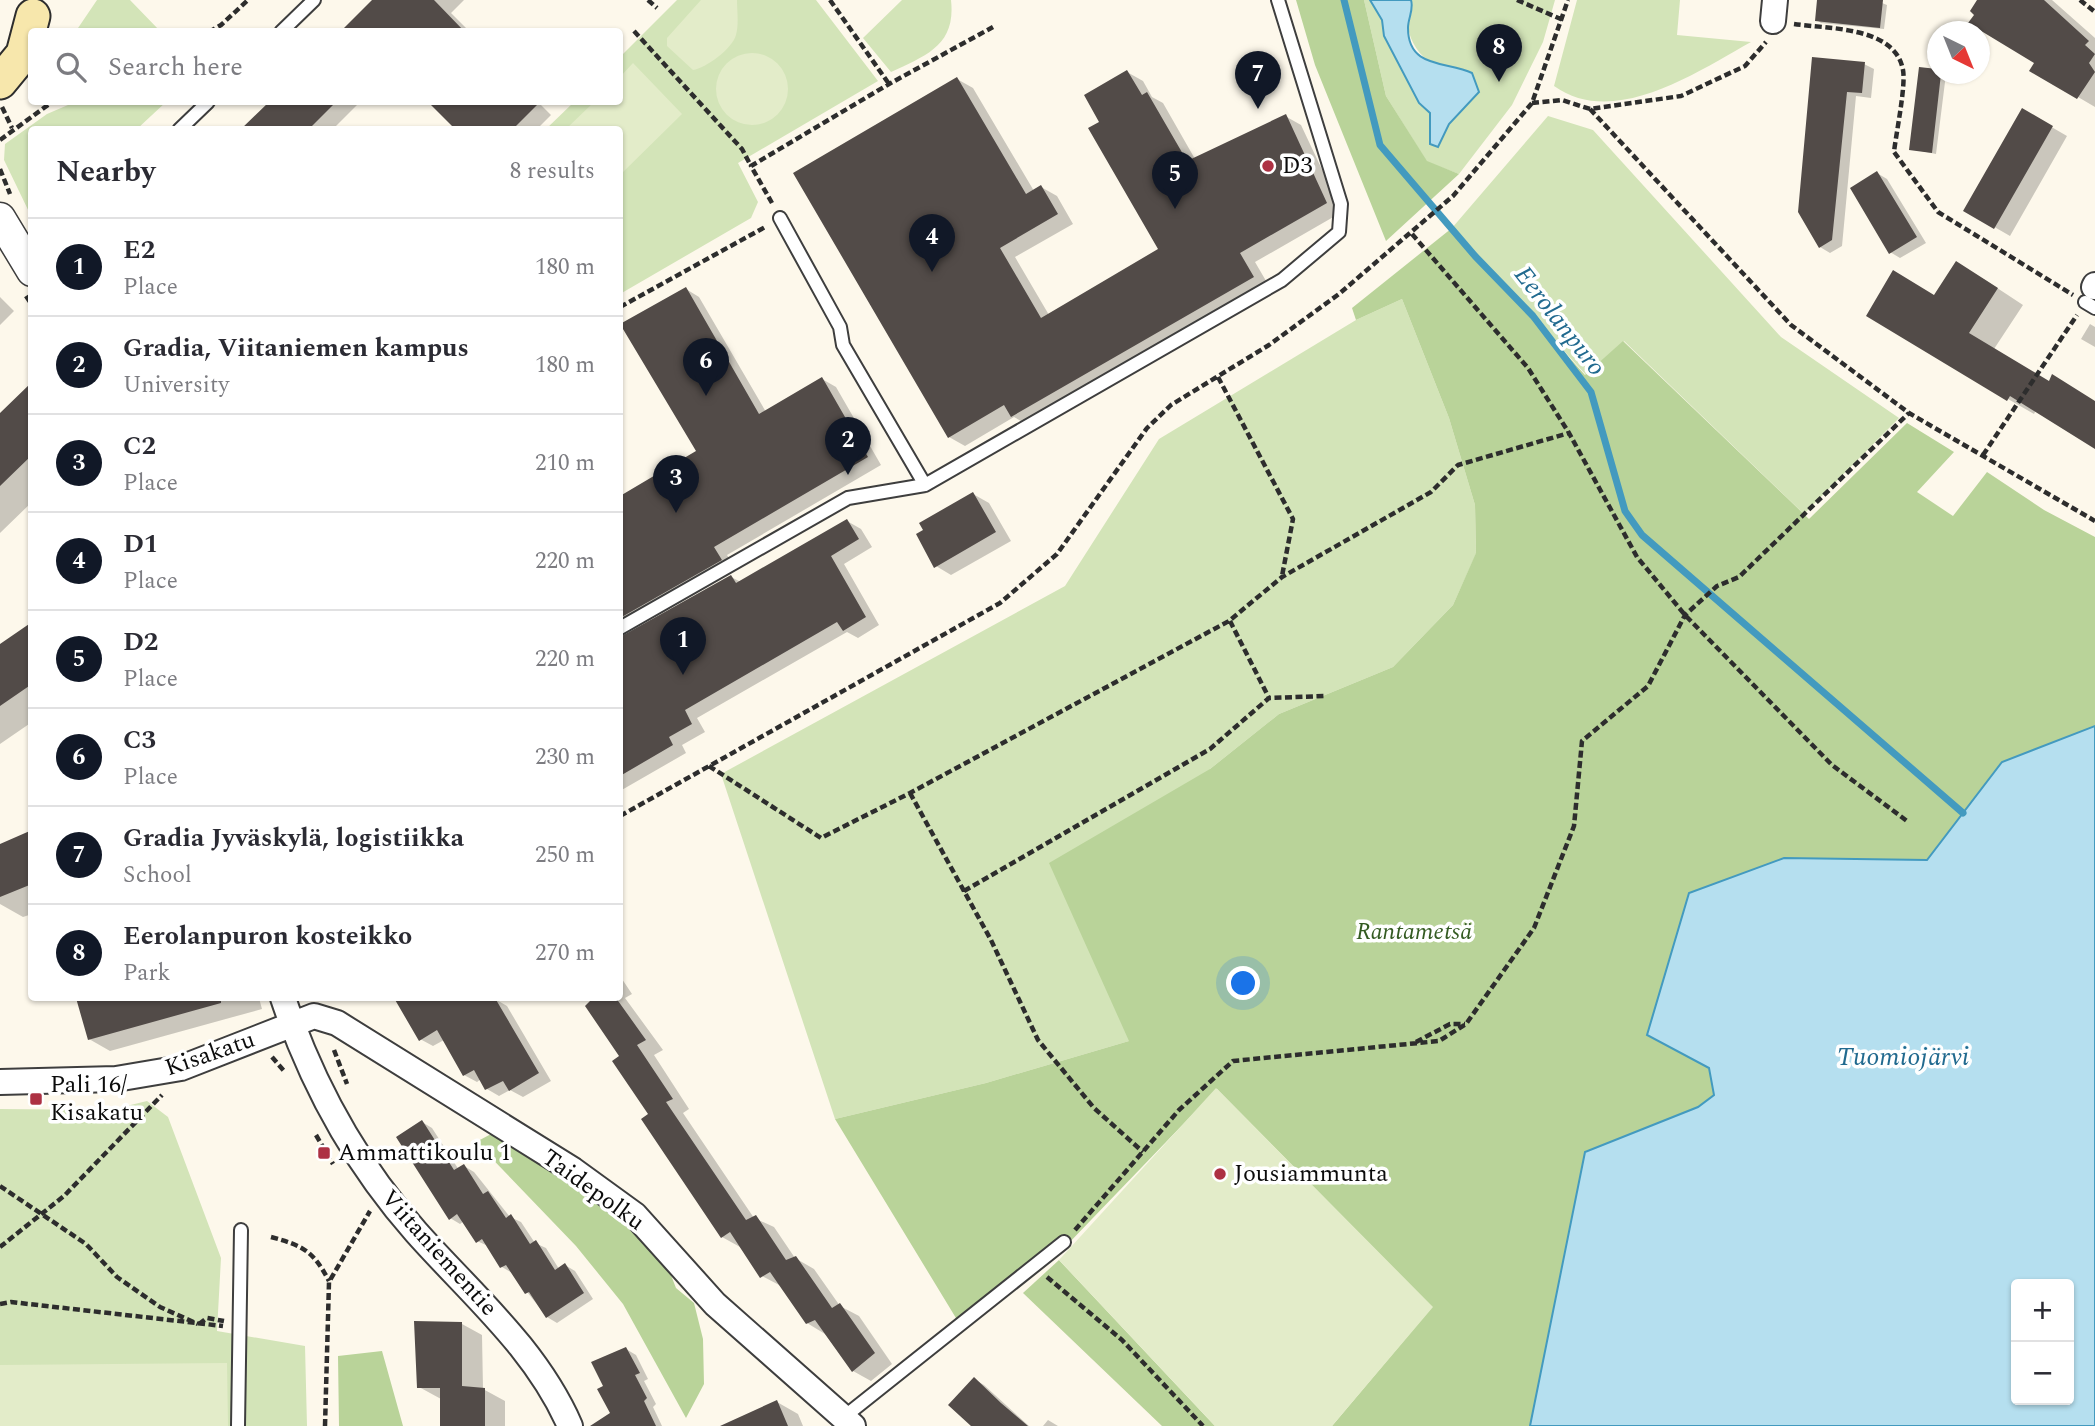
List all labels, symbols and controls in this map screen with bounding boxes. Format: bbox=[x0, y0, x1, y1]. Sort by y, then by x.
north arrow bbox=[1927, 21, 1990, 84]
pin: 8 bbox=[1476, 24, 1522, 82]
search box bbox=[28, 28, 623, 105]
text: Search here bbox=[108, 47, 243, 87]
icon: search bbox=[52, 48, 90, 86]
pin: 7 bbox=[1235, 51, 1281, 109]
place label: D3 bbox=[1282, 148, 1313, 184]
text: Nearby bbox=[56, 149, 155, 195]
pin: 5 bbox=[1152, 151, 1198, 209]
text: 8 results bbox=[510, 154, 595, 189]
marker: D3 bbox=[1260, 158, 1276, 174]
pin: 4 bbox=[909, 214, 955, 272]
text: E2 bbox=[123, 230, 155, 270]
text: 1 bbox=[73, 250, 85, 285]
text: 180 m bbox=[535, 250, 595, 285]
water label: Eerolanpuro bbox=[1504, 257, 1616, 385]
text: Place bbox=[123, 270, 178, 305]
text: Gradia, Viitaniemen kampus bbox=[123, 328, 469, 368]
pin: 6 bbox=[683, 338, 729, 396]
text: 2 bbox=[73, 348, 85, 383]
text: 180 m bbox=[535, 348, 595, 383]
text: University bbox=[123, 368, 229, 403]
pin: 2 bbox=[825, 417, 871, 475]
text: C2 bbox=[123, 426, 156, 466]
text: 3 bbox=[73, 446, 85, 481]
text: 210 m bbox=[535, 446, 595, 481]
pin: 3 bbox=[653, 455, 699, 513]
text: Place bbox=[123, 466, 178, 501]
text: D1 bbox=[123, 524, 158, 564]
text: 4 bbox=[73, 544, 85, 579]
text: 220 m bbox=[535, 544, 595, 579]
text: Place bbox=[123, 564, 178, 599]
pin: 1 bbox=[660, 617, 706, 675]
text: D2 bbox=[123, 622, 158, 662]
text: 5 bbox=[73, 642, 85, 677]
text: 220 m bbox=[535, 642, 595, 677]
text: Place bbox=[123, 662, 178, 697]
text: C3 bbox=[123, 720, 156, 760]
text: 6 bbox=[73, 740, 85, 775]
text: 230 m bbox=[535, 740, 595, 775]
text: Place bbox=[123, 760, 178, 795]
text: Gradia Jyväskylä, logistiikka bbox=[123, 818, 464, 858]
text: 7 bbox=[73, 838, 85, 873]
text: 250 m bbox=[535, 838, 595, 873]
text: School bbox=[123, 858, 192, 893]
park label: Rantametsä bbox=[1356, 914, 1472, 950]
text: Eerolanpuron kosteikko bbox=[123, 916, 412, 956]
text: 8 bbox=[73, 936, 85, 971]
text: 270 m bbox=[535, 936, 595, 971]
text: Park bbox=[123, 956, 170, 991]
your location bbox=[1226, 966, 1260, 1000]
street label: Kisakatu bbox=[160, 1022, 260, 1086]
water label: Tuomiojärvi bbox=[1837, 1037, 1969, 1077]
place label: Pali 16/ Kisakatu bbox=[50, 1067, 143, 1131]
marker: Pali 16/ Kisakatu bbox=[28, 1091, 44, 1107]
place label: Ammattikoulu 1 bbox=[338, 1135, 511, 1171]
street label: Taidepolku bbox=[534, 1140, 652, 1240]
marker: Ammattikoulu 1 bbox=[316, 1145, 332, 1161]
place label: Jousiammunta bbox=[1234, 1156, 1388, 1192]
marker: Jousiammunta bbox=[1212, 1166, 1228, 1182]
street label: Viitaniementie bbox=[372, 1182, 506, 1324]
map controls bbox=[2011, 1279, 2074, 1405]
button: + bbox=[2011, 1279, 2074, 1342]
button: − bbox=[2011, 1342, 2074, 1405]

